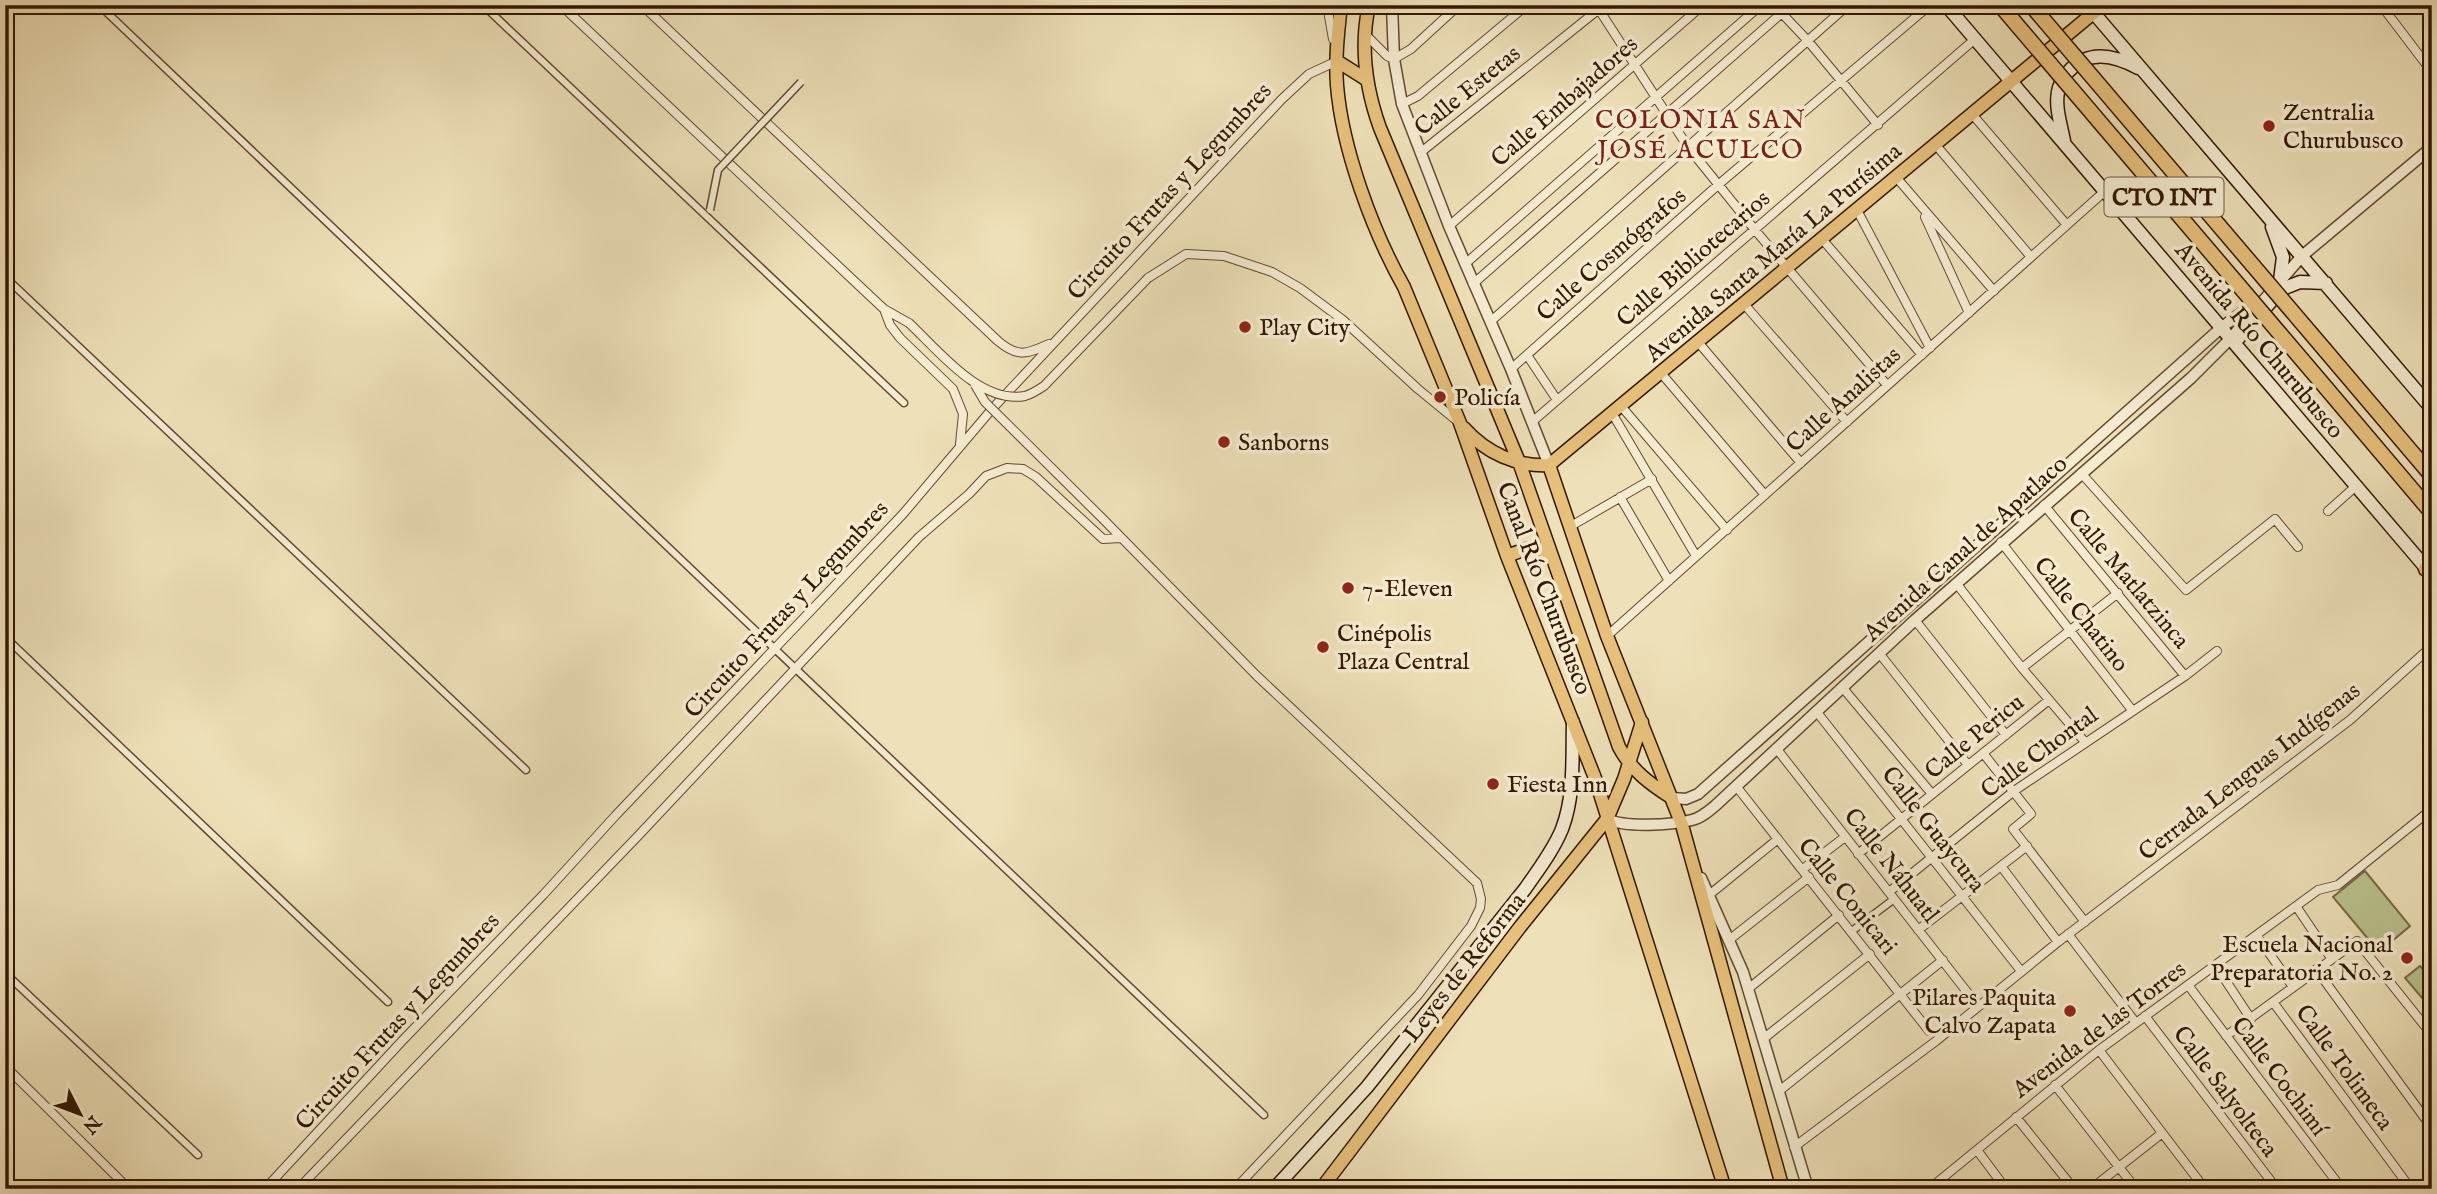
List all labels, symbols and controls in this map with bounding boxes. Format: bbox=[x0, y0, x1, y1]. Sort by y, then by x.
street label: Calle Embajadores bbox=[1485, 30, 1645, 175]
street label: Calle Estetas bbox=[1408, 39, 1528, 144]
street label: Circuito Frutas y Legumbres bbox=[1061, 77, 1279, 307]
place label: Zentralia Churubusco bbox=[2283, 98, 2403, 157]
district label: COLONIA SAN JOSÉ ACULCO bbox=[1594, 104, 1807, 167]
marker: Zentralia Churubusco bbox=[2261, 118, 2277, 134]
street label: Avenida Santa María La Purísima bbox=[1638, 136, 1909, 370]
road number: CTO INT bbox=[2104, 178, 2224, 216]
street label: Calle Cosmógrafos bbox=[1531, 181, 1693, 329]
street label: Calle Bibliotecarios bbox=[1611, 184, 1777, 334]
street label: Avenida Río Churubusco bbox=[2167, 235, 2350, 446]
place label: Play City bbox=[1259, 313, 1350, 344]
marker: Play City bbox=[1237, 319, 1253, 335]
street label: Calle Analistas bbox=[1780, 340, 1908, 460]
place label: Policía bbox=[1454, 383, 1521, 414]
marker: Policía bbox=[1432, 389, 1448, 405]
place label: Sanborns bbox=[1238, 428, 1329, 459]
marker: Sanborns bbox=[1216, 434, 1232, 450]
street label: Avenida Canal de Apatlaco bbox=[1857, 449, 2075, 650]
street label: Canal Río Churubusco bbox=[1489, 478, 1598, 699]
street label: Circuito Frutas y Legumbres bbox=[678, 495, 896, 725]
street label: Calle Matlatzinca bbox=[2060, 502, 2196, 656]
street label: Calle Chatino bbox=[2026, 551, 2135, 679]
place label: 7-Eleven bbox=[1362, 574, 1453, 605]
marker: 7-Eleven bbox=[1340, 580, 1356, 596]
place label: Cinépolis Plaza Central bbox=[1337, 619, 1470, 678]
marker: Cinépolis Plaza Central bbox=[1315, 639, 1331, 655]
street label: Cerrada Lenguas Indígenas bbox=[2133, 676, 2367, 868]
street label: Calle Pericu bbox=[1919, 688, 2031, 787]
street label: Calle Chontal bbox=[1975, 700, 2105, 806]
street label: Calle Guaycura bbox=[1874, 761, 1992, 900]
place label: Fiesta Inn bbox=[1507, 770, 1608, 801]
marker: Fiesta Inn bbox=[1485, 776, 1501, 792]
street label: Calle Náhuatl bbox=[1836, 802, 1946, 930]
street label: Calle Conicari bbox=[1790, 832, 1904, 962]
street label: Leyes de Reforma bbox=[1397, 886, 1534, 1049]
street label: Circuito Frutas y Legumbres bbox=[289, 907, 507, 1137]
place label: Escuela Nacional Preparatoria No. 2 bbox=[2210, 930, 2393, 989]
marker: Escuela Nacional Preparatoria No. 2 bbox=[2399, 950, 2415, 966]
street label: Avenida de las Torres bbox=[2006, 955, 2193, 1106]
place label: Pilares Paquita Calvo Zapata bbox=[1912, 983, 2057, 1042]
street label: Calle Tolimeca bbox=[2288, 999, 2400, 1137]
marker: Pilares Paquita Calvo Zapata bbox=[2062, 1003, 2078, 1019]
street label: Calle Cochimí bbox=[2224, 1011, 2335, 1144]
street label: Calle Salyolteca bbox=[2165, 1020, 2285, 1164]
north arrow bbox=[46, 1078, 116, 1148]
text: N bbox=[76, 1109, 106, 1139]

